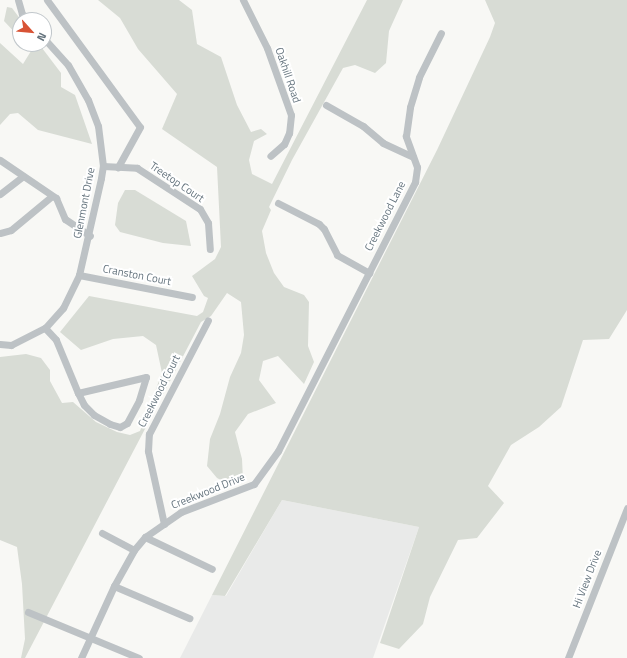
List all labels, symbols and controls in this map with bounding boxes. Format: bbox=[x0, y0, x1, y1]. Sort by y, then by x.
north arrow bbox=[12, 12, 52, 52]
text: N bbox=[33, 30, 51, 44]
street label: Oakhill Road bbox=[272, 46, 304, 104]
street label: Treetop Court bbox=[147, 159, 207, 205]
street label: Glenmont Drive bbox=[71, 166, 97, 240]
street label: Creekwood Lane bbox=[362, 179, 408, 253]
street label: Cranston Court bbox=[102, 262, 172, 288]
street label: Creekwood Court bbox=[135, 353, 183, 429]
street label: Creekwood Drive bbox=[169, 470, 247, 512]
street label: Hi View Drive bbox=[570, 548, 604, 610]

